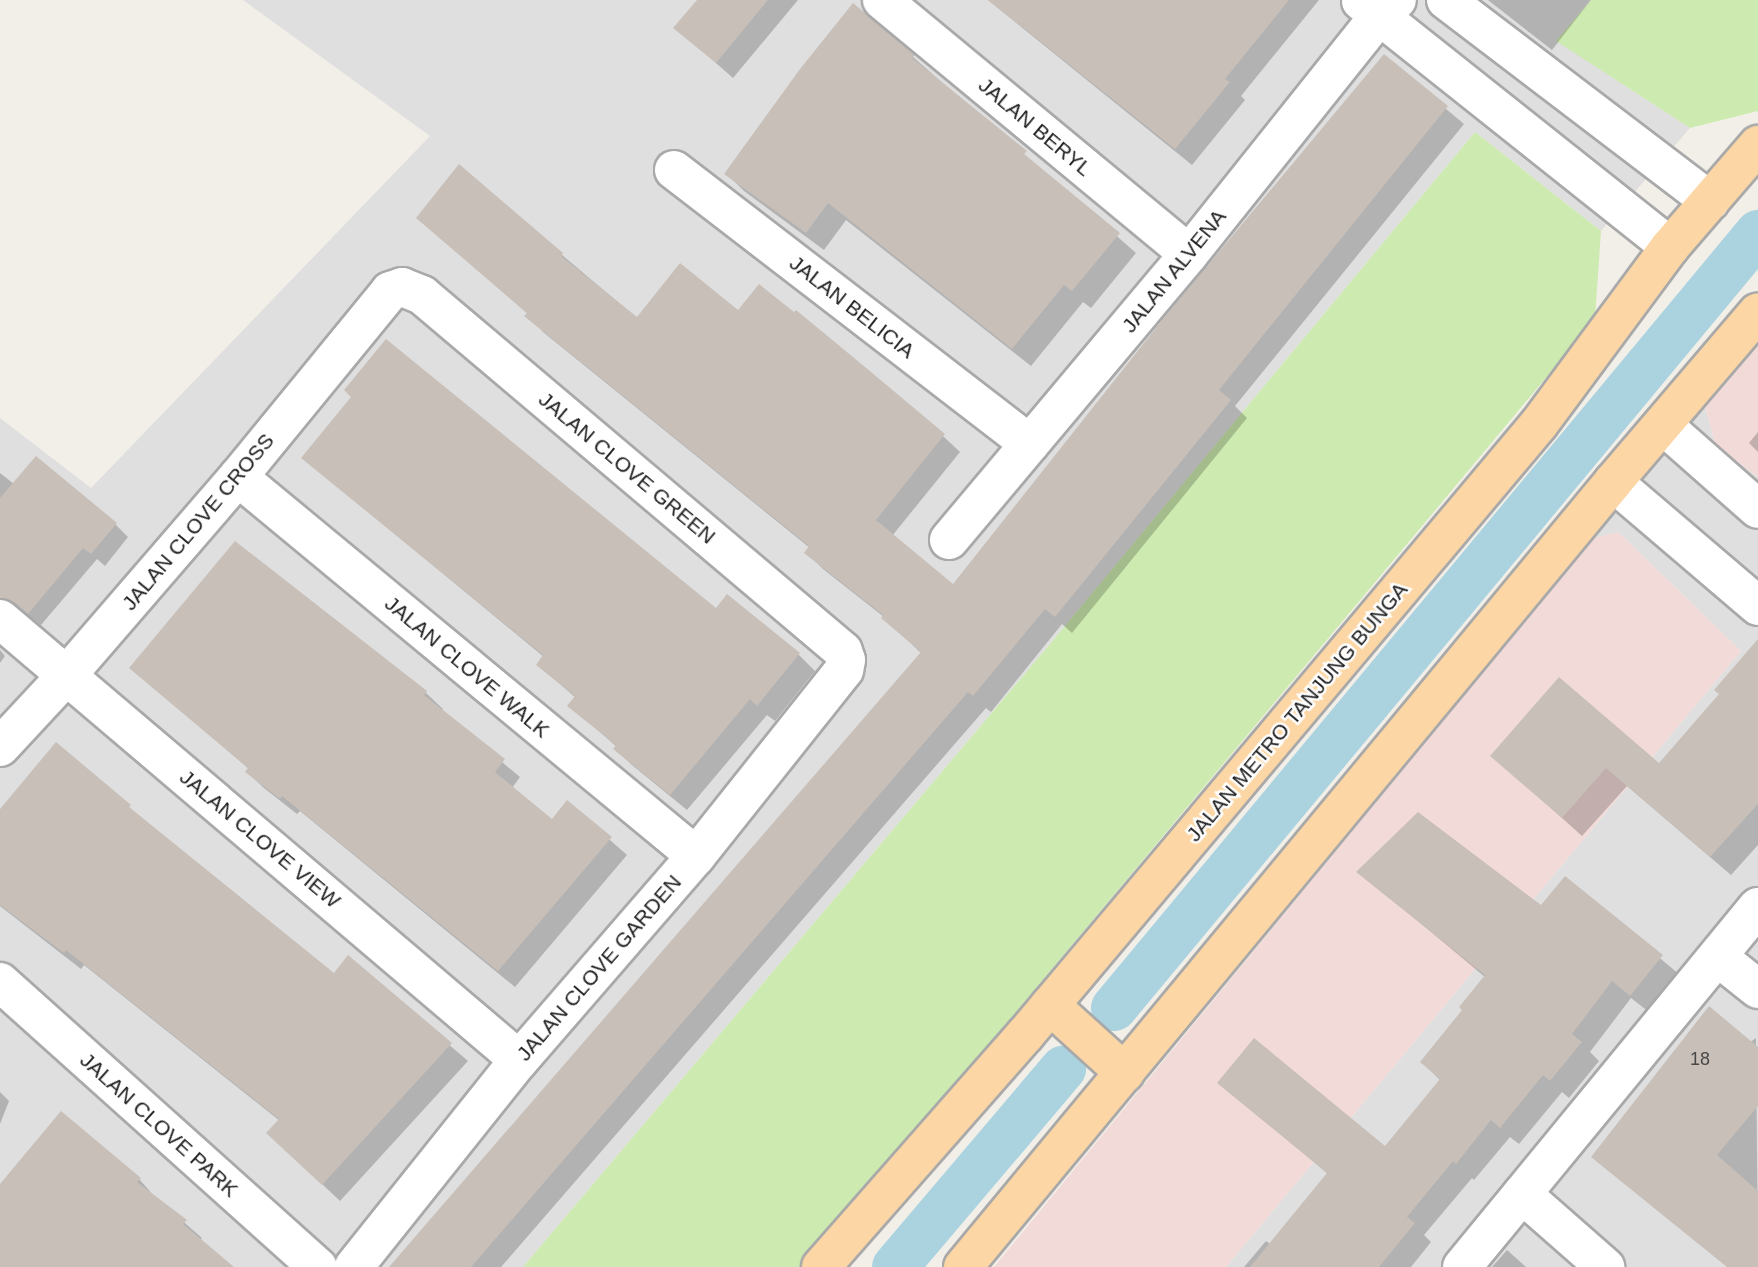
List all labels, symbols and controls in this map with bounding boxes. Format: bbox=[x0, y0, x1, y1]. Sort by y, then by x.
street label: JALAN BERYL bbox=[973, 72, 1097, 182]
street label: JALAN ALVENA bbox=[1116, 204, 1232, 338]
street label: JALAN BELICIA bbox=[784, 250, 920, 364]
street label: JALAN CLOVE GREEN bbox=[534, 387, 720, 549]
street label: JALAN CLOVE CROSS bbox=[117, 429, 279, 615]
street label: JALAN METRO TANJUNG BUNGA bbox=[1181, 577, 1413, 847]
street label: JALAN CLOVE WALK bbox=[380, 591, 554, 743]
street label: JALAN CLOVE VIEW bbox=[175, 764, 345, 914]
street label: JALAN CLOVE GARDEN bbox=[511, 870, 687, 1066]
street label: JALAN CLOVE PARK bbox=[75, 1047, 243, 1203]
house number: 18 bbox=[1690, 1048, 1710, 1070]

